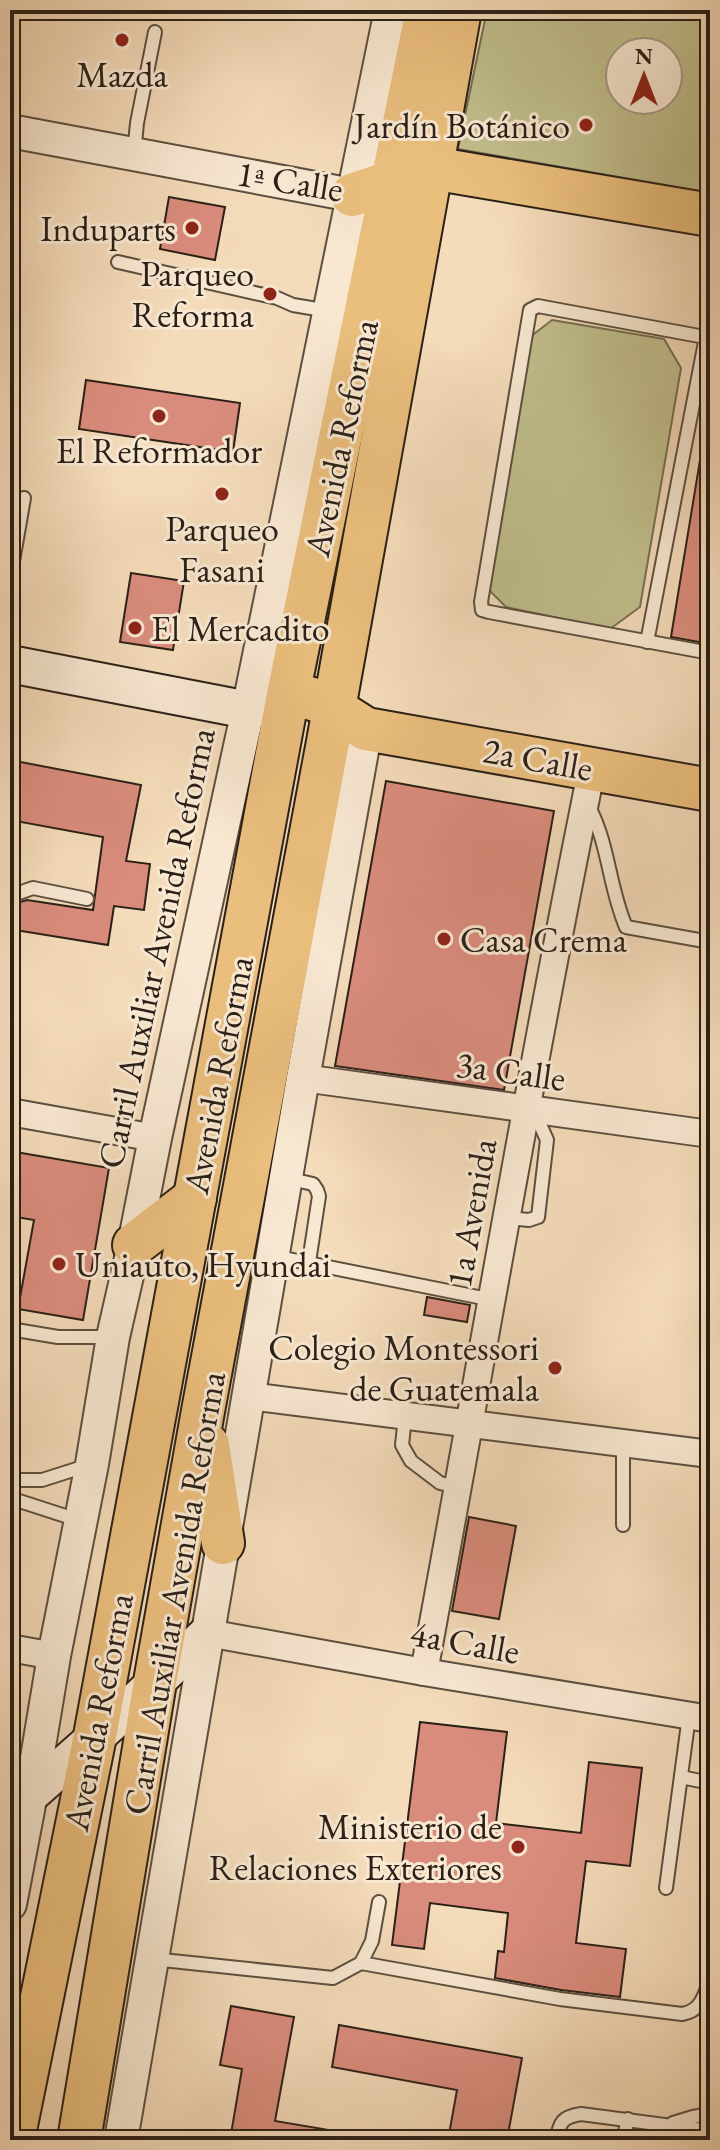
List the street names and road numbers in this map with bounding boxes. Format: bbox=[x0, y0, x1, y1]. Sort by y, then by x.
street label: 1ª Calle bbox=[234, 149, 346, 213]
street label: Avenida Reforma bbox=[293, 314, 389, 562]
street label: Carril Auxiliar Avenida Reforma bbox=[88, 724, 224, 1172]
street label: 2a Calle bbox=[480, 726, 596, 792]
street label: Avenida Reforma bbox=[174, 952, 262, 1198]
street label: 3a Calle bbox=[453, 1040, 569, 1102]
street label: 1a Avenida bbox=[435, 1134, 507, 1291]
street label: Carril Auxiliar Avenida Reforma bbox=[112, 1367, 236, 1818]
street label: Avenida Reforma bbox=[52, 1588, 144, 1836]
street label: 4a Calle bbox=[407, 1609, 523, 1675]

